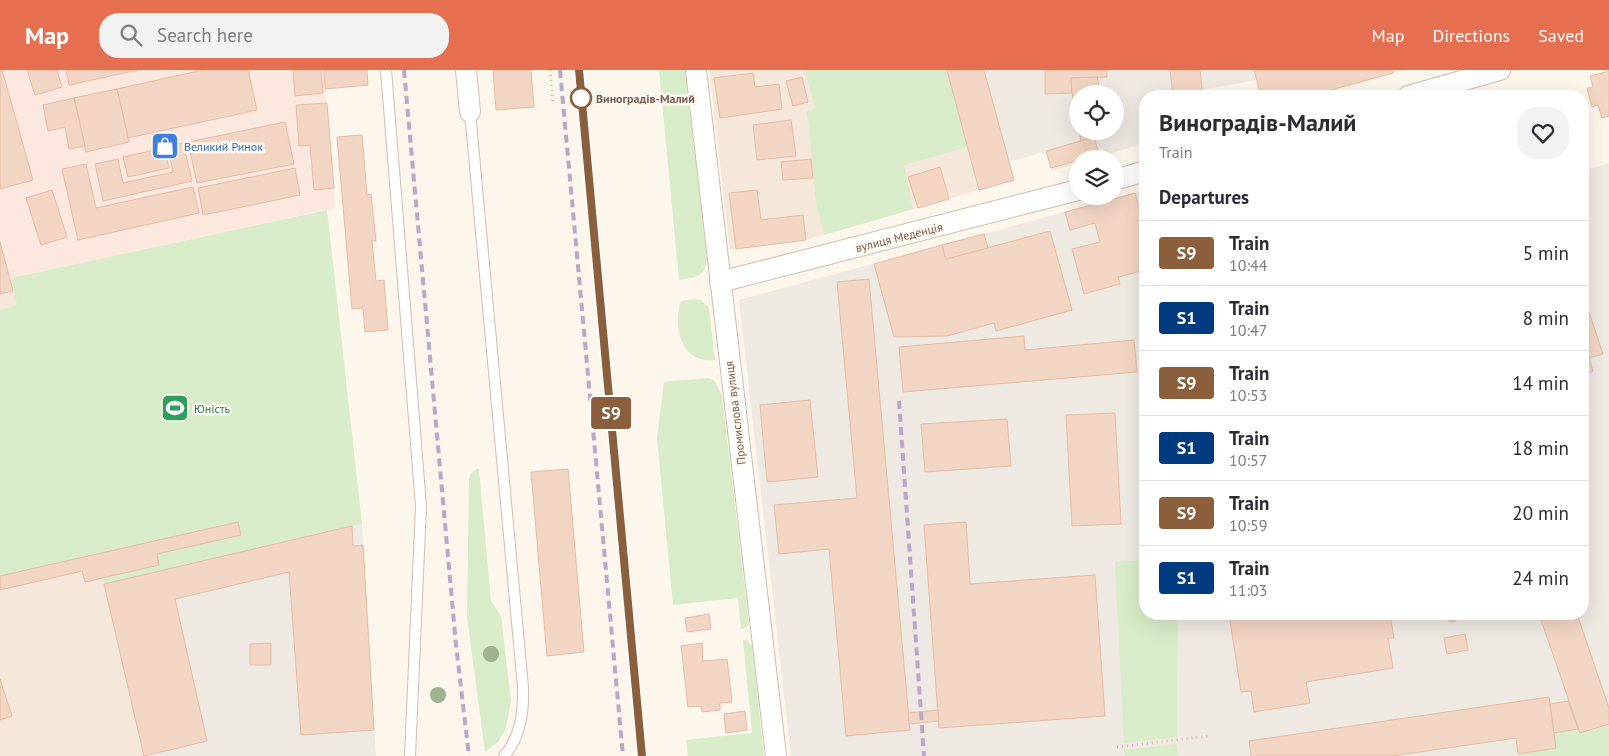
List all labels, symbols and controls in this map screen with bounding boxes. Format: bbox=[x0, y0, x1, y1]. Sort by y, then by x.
search box bbox=[99, 13, 449, 58]
text: Map bbox=[25, 20, 69, 51]
icon: search bbox=[117, 21, 145, 49]
text: Search here bbox=[157, 23, 253, 47]
text: Map bbox=[1372, 24, 1404, 47]
text: Directions bbox=[1432, 24, 1510, 47]
text: Saved bbox=[1538, 24, 1584, 47]
map controls bbox=[1069, 85, 1124, 205]
button: locate bbox=[1069, 85, 1124, 140]
marker: Виноградів-Малий bbox=[570, 87, 592, 109]
place label: Виноградів-Малий bbox=[596, 91, 695, 106]
text: Виноградів-Малий bbox=[1159, 107, 1356, 138]
button: heart bbox=[1517, 107, 1569, 159]
shop icon: Великий Ринок bbox=[150, 131, 180, 161]
place label: Великий Ринок bbox=[184, 139, 263, 154]
text: Train bbox=[1159, 142, 1193, 162]
button: layers bbox=[1069, 150, 1124, 205]
text: Departures bbox=[1159, 185, 1249, 209]
street label: вулиця Меденція bbox=[854, 219, 944, 255]
text: Train bbox=[1229, 231, 1269, 255]
text: S9 bbox=[1177, 241, 1196, 264]
text: 5 min bbox=[1523, 241, 1569, 265]
text: 10:44 bbox=[1229, 255, 1267, 275]
text: Train bbox=[1229, 296, 1269, 320]
text: S1 bbox=[1177, 306, 1196, 329]
text: 8 min bbox=[1523, 306, 1569, 330]
text: 10:47 bbox=[1229, 320, 1267, 340]
street label: Промислова вулиця bbox=[721, 360, 749, 466]
text: Train bbox=[1229, 361, 1269, 385]
text: S9 bbox=[1177, 371, 1196, 394]
text: 14 min bbox=[1512, 371, 1569, 395]
text: 10:53 bbox=[1229, 385, 1267, 405]
sports icon: Юність bbox=[160, 393, 190, 423]
line badge: S9 bbox=[588, 397, 634, 429]
place label: Юність bbox=[194, 401, 230, 416]
text: S9 bbox=[601, 401, 621, 424]
text: Train bbox=[1229, 426, 1269, 450]
text: S1 bbox=[1177, 436, 1196, 459]
text: 18 min bbox=[1512, 436, 1569, 460]
text: 10:57 bbox=[1229, 450, 1267, 470]
text: Train bbox=[1229, 491, 1269, 515]
text: S9 bbox=[1177, 501, 1196, 524]
text: 20 min bbox=[1512, 501, 1569, 525]
text: 10:59 bbox=[1229, 515, 1267, 535]
text: Train bbox=[1229, 556, 1269, 580]
text: S1 bbox=[1177, 566, 1196, 589]
text: 24 min bbox=[1512, 566, 1569, 590]
text: 11:03 bbox=[1229, 580, 1267, 600]

